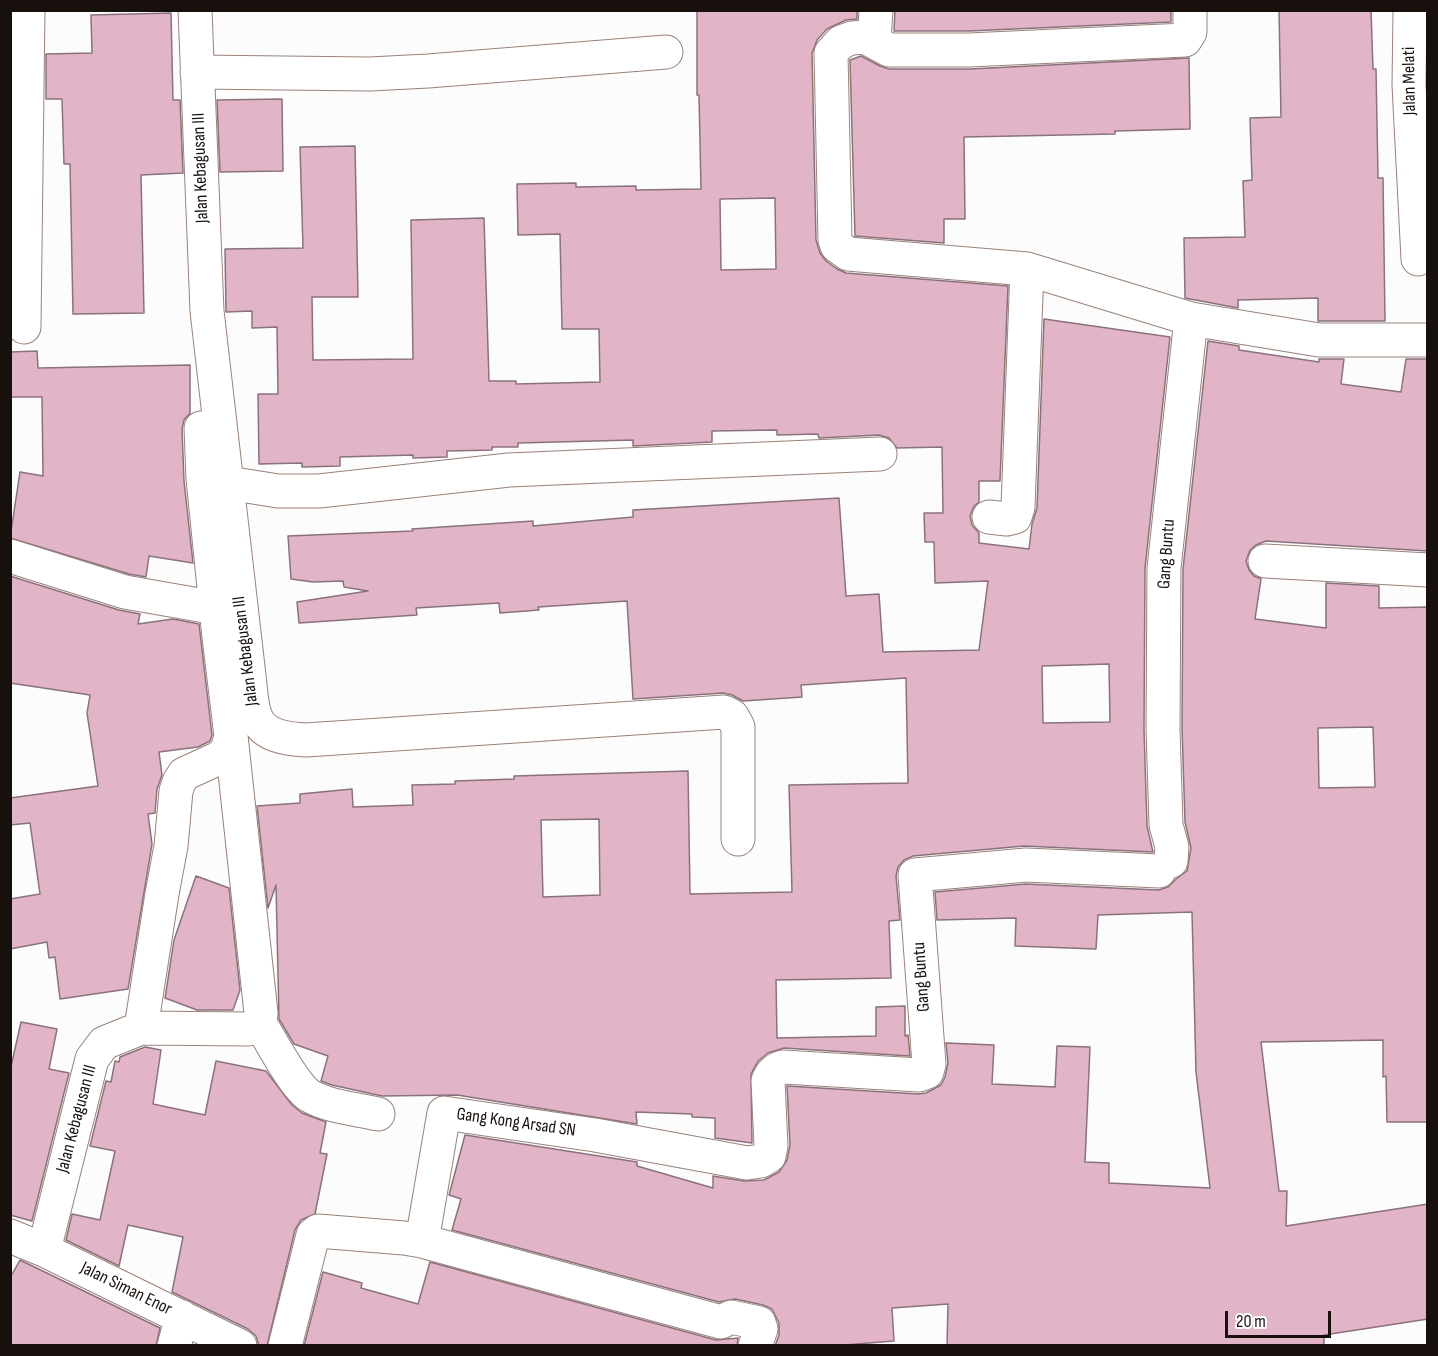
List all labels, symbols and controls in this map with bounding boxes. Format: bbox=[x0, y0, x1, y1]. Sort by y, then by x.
street label: Jalan Melati bbox=[1399, 47, 1421, 115]
street label: Jalan Kebagusan III bbox=[188, 112, 214, 224]
street label: Gang Buntu bbox=[1154, 518, 1180, 590]
street label: Jalan Kebagusan III bbox=[229, 595, 263, 707]
street label: Gang Buntu bbox=[909, 941, 935, 1013]
street label: Jalan Kebagusan III bbox=[52, 1063, 102, 1175]
street label: Gang Kong Arsad SN bbox=[455, 1104, 577, 1142]
street label: Jalan Siman Enor bbox=[77, 1258, 175, 1320]
scale bar bbox=[1228, 1299, 1334, 1337]
text: 20 m bbox=[1236, 1311, 1266, 1332]

